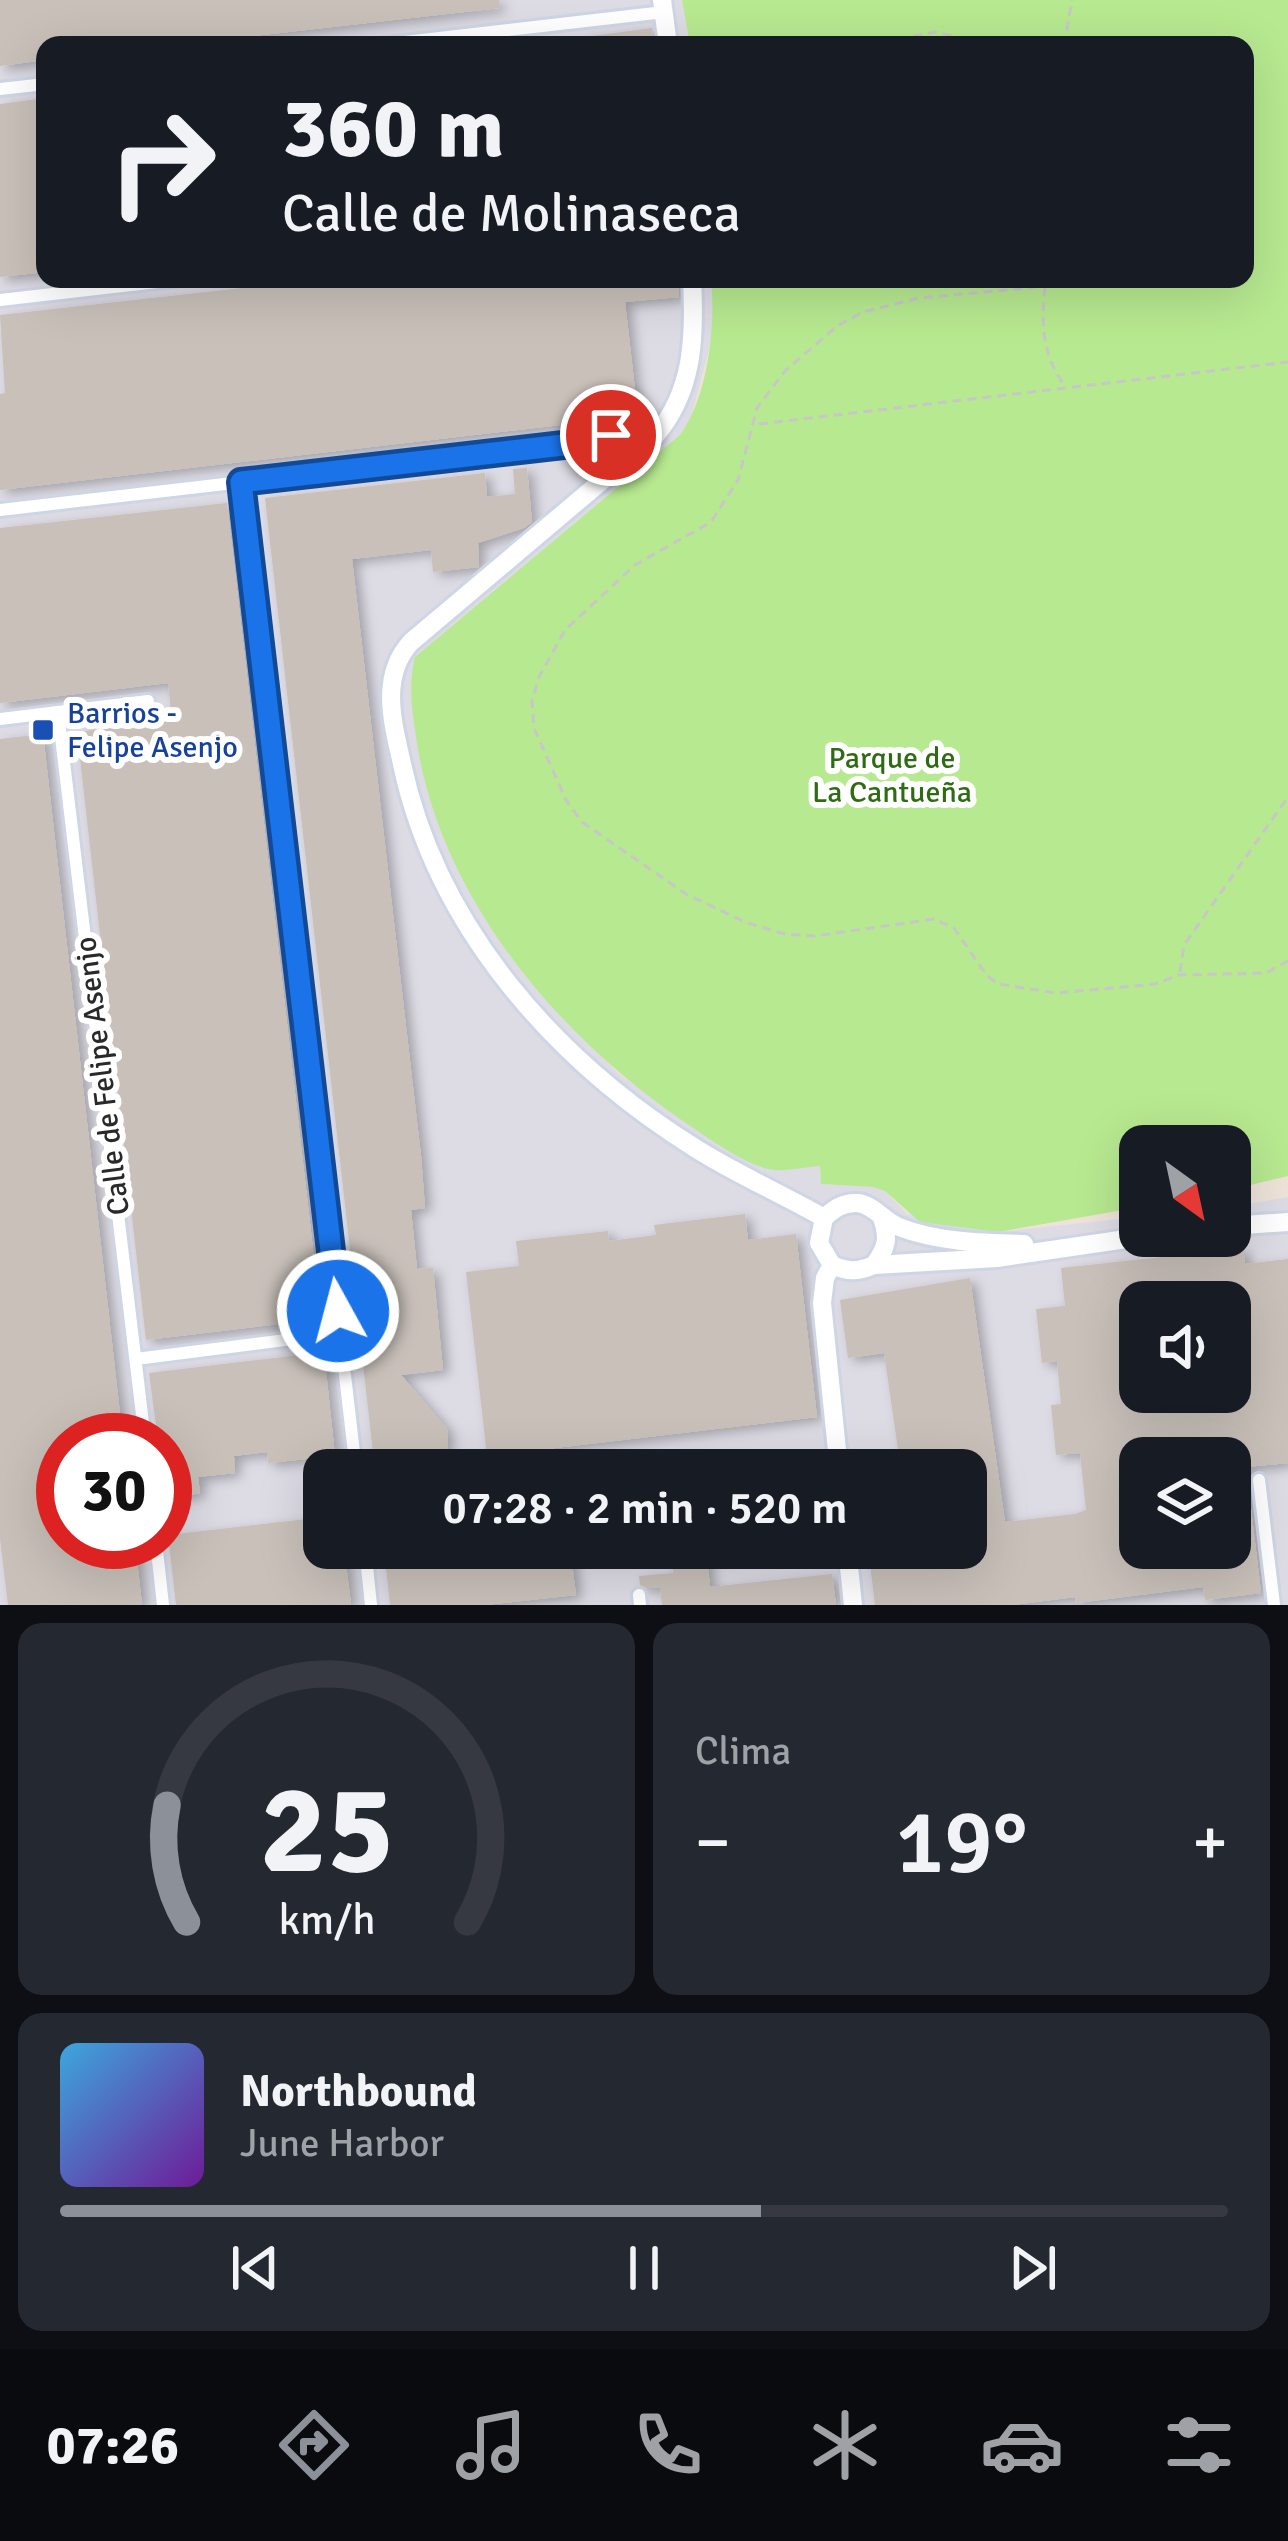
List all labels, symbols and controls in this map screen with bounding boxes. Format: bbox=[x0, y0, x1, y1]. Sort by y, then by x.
text: 360 m bbox=[282, 77, 504, 181]
icon: right bbox=[84, 84, 240, 240]
text: Calle de Molinaseca bbox=[282, 180, 741, 247]
pin bbox=[560, 384, 662, 486]
icon: arrive bbox=[578, 402, 644, 468]
place label: Barrios - Felipe Asenjo bbox=[67, 695, 238, 766]
marker: Barrios - Felipe Asenjo bbox=[30, 717, 56, 743]
park label: Parque de La Cantueña bbox=[812, 740, 972, 811]
street label: Calle de Felipe Asenjo bbox=[67, 935, 138, 1217]
north arrow bbox=[1119, 1125, 1251, 1257]
map controls bbox=[1119, 1125, 1251, 1569]
position arrow bbox=[275, 1248, 401, 1374]
button: sound bbox=[1119, 1281, 1251, 1413]
speed limit sign: 30 bbox=[36, 1413, 192, 1569]
button: layers bbox=[1119, 1437, 1251, 1569]
text: 07:28 · 2 min · 520 m bbox=[443, 1481, 847, 1536]
text: Clima bbox=[695, 1727, 791, 1775]
text: 25 bbox=[259, 1754, 394, 1907]
text: 19° bbox=[896, 1787, 1027, 1898]
text: − bbox=[695, 1802, 731, 1883]
text: + bbox=[1192, 1802, 1228, 1883]
text: km/h bbox=[278, 1894, 375, 1947]
text: Northbound bbox=[240, 2064, 477, 2119]
text: June Harbor bbox=[240, 2119, 444, 2167]
icon: previous bbox=[222, 2235, 288, 2301]
icon: pause bbox=[611, 2235, 677, 2301]
icon: next bbox=[1000, 2235, 1066, 2301]
icon: directions bbox=[272, 2403, 356, 2487]
icon: music bbox=[449, 2403, 533, 2487]
icon: phone bbox=[626, 2403, 710, 2487]
icon: climate bbox=[803, 2403, 887, 2487]
icon: car bbox=[980, 2403, 1064, 2487]
icon: filters bbox=[1157, 2403, 1241, 2487]
text: 07:26 bbox=[47, 2412, 179, 2479]

